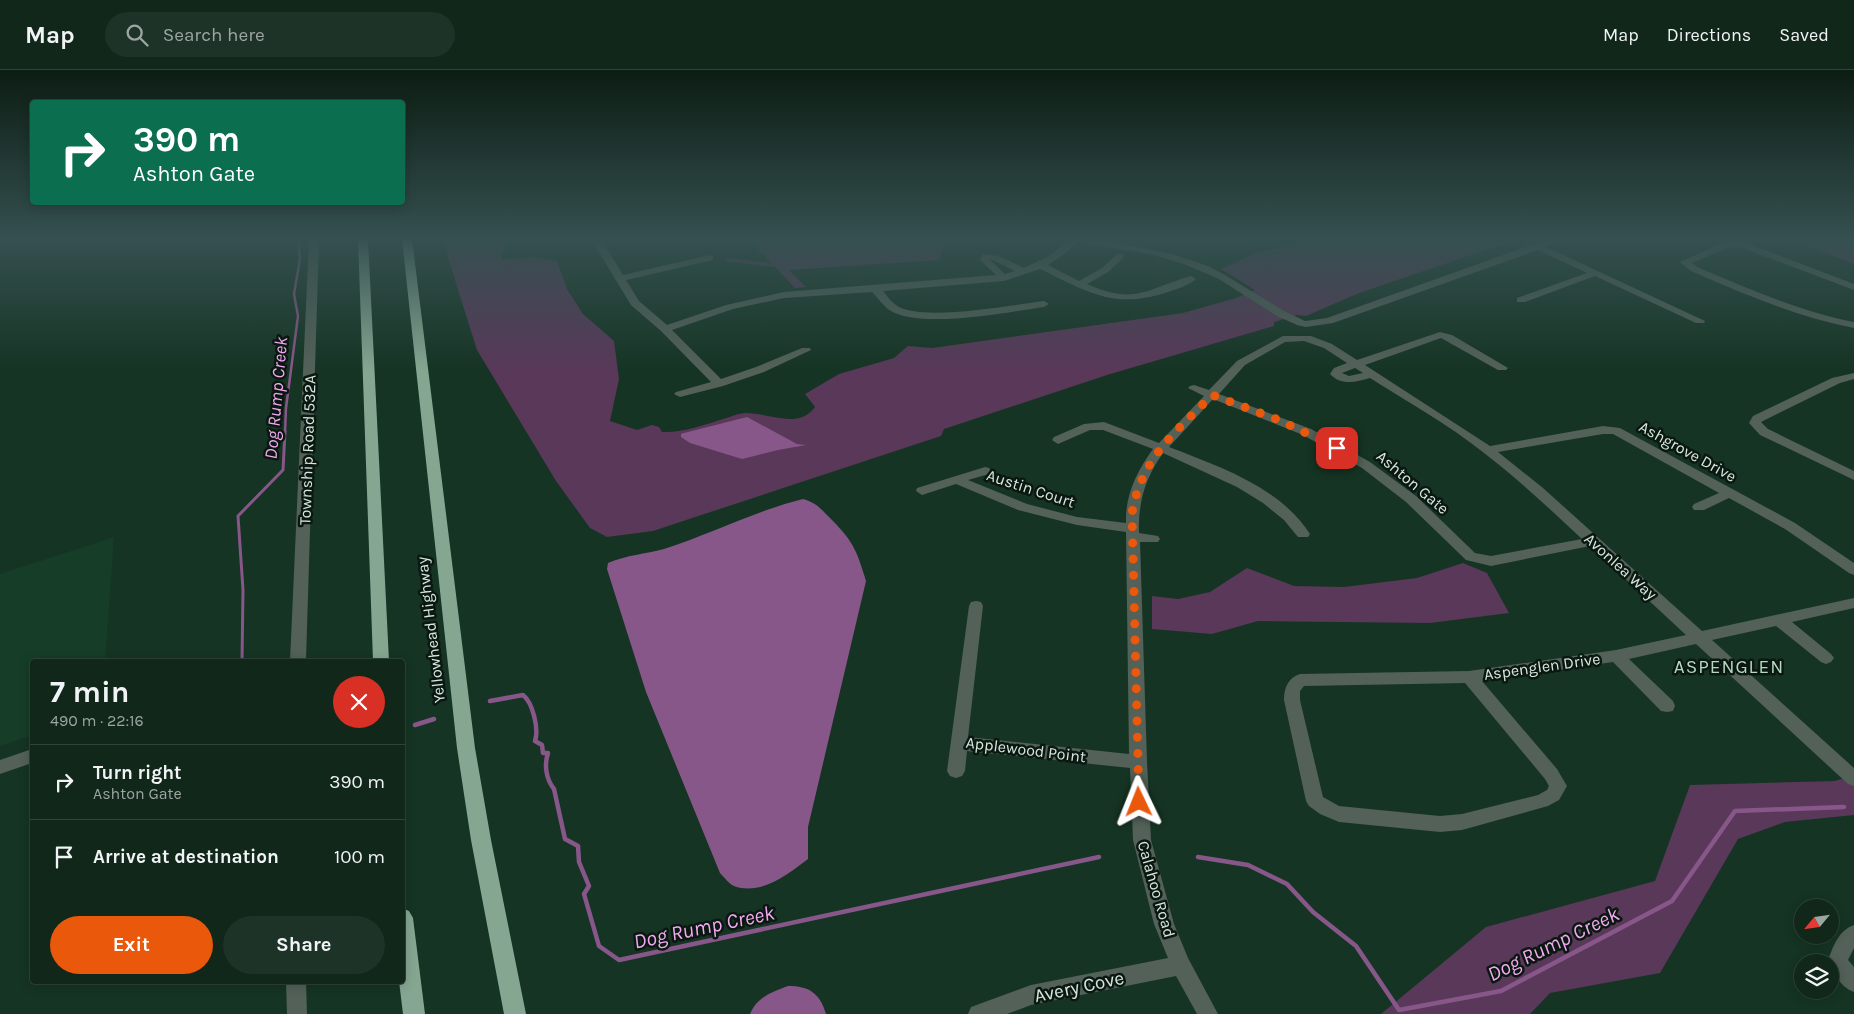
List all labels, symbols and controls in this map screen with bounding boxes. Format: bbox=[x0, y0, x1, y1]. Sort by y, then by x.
search box bbox=[105, 12, 455, 57]
text: Map bbox=[25, 21, 75, 49]
icon: search bbox=[123, 21, 151, 49]
text: Search here bbox=[163, 24, 265, 46]
text: Map bbox=[1603, 24, 1639, 46]
text: Directions bbox=[1667, 24, 1751, 46]
text: Saved bbox=[1779, 24, 1829, 46]
text: 390 m bbox=[133, 119, 240, 160]
icon: right bbox=[50, 120, 115, 185]
text: Ashton Gate bbox=[133, 161, 255, 187]
water label: Dog Rump Creek bbox=[260, 335, 292, 460]
street label: Township Road 532A bbox=[295, 375, 320, 525]
street label: Ashgrove Drive bbox=[1636, 417, 1740, 486]
pin bbox=[1316, 427, 1358, 469]
icon: arrive bbox=[1323, 434, 1351, 462]
street label: Ashton Gate bbox=[1373, 447, 1453, 518]
street label: Austin Court bbox=[984, 465, 1077, 512]
street label: Avonlea Way bbox=[1581, 529, 1661, 604]
street label: Yellowhead Highway bbox=[412, 555, 449, 704]
street label: Aspenglen Drive bbox=[1483, 649, 1602, 684]
district label: ASPENGLEN bbox=[1674, 656, 1784, 678]
text: 7 min bbox=[50, 674, 130, 710]
button: close bbox=[333, 676, 385, 728]
text: 490 m · 22:16 bbox=[50, 711, 144, 730]
street label: Applewood Point bbox=[965, 733, 1087, 766]
text: Turn right bbox=[93, 762, 182, 784]
icon: right bbox=[50, 768, 78, 796]
text: 390 m bbox=[329, 771, 385, 793]
position arrow bbox=[1112, 775, 1164, 827]
text: Ashton Gate bbox=[93, 784, 182, 803]
street label: Calahoo Road bbox=[1134, 839, 1179, 940]
icon: arrive bbox=[50, 843, 78, 871]
text: Arrive at destination bbox=[93, 846, 279, 868]
text: 100 m bbox=[334, 846, 385, 868]
north arrow bbox=[1794, 899, 1839, 944]
map controls bbox=[1794, 899, 1839, 999]
water label: Dog Rump Creek bbox=[631, 900, 777, 954]
water label: Dog Rump Creek bbox=[1483, 902, 1623, 986]
button: Exit bbox=[50, 916, 213, 974]
button: Share bbox=[223, 916, 385, 974]
button: layers bbox=[1794, 954, 1839, 999]
street label: Avery Cove bbox=[1032, 967, 1126, 1007]

